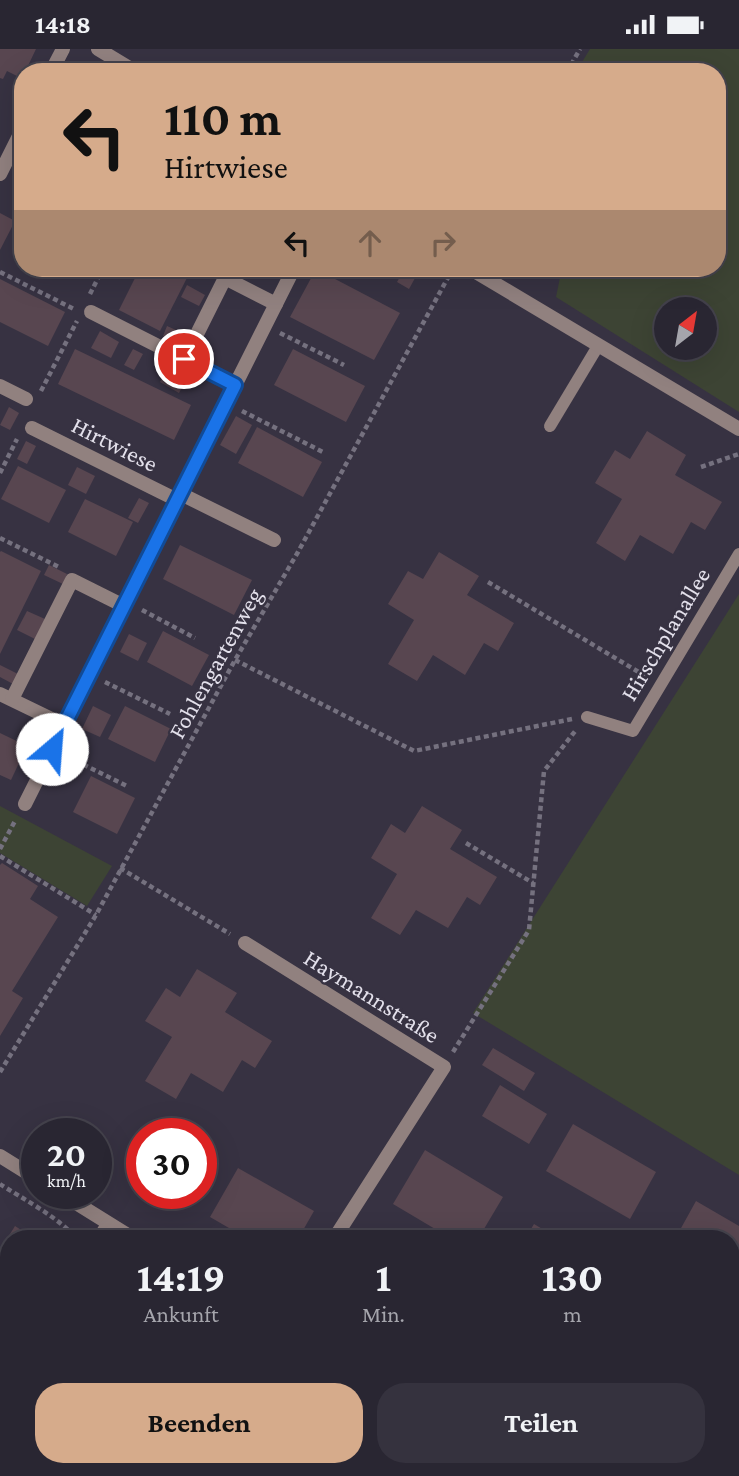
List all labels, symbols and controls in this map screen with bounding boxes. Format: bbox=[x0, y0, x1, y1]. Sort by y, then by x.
text: 14:18 bbox=[35, 10, 91, 39]
icon: left bbox=[49, 91, 140, 182]
text: 110 m bbox=[164, 91, 281, 146]
text: Hirtwiese bbox=[164, 149, 288, 185]
icon: left bbox=[278, 224, 316, 262]
icon: ahead bbox=[351, 224, 389, 262]
icon: right bbox=[424, 224, 462, 262]
north arrow bbox=[654, 297, 718, 361]
map controls bbox=[654, 297, 717, 360]
pin bbox=[154, 329, 214, 389]
icon: arrive bbox=[165, 340, 203, 378]
street label: Hirtwiese bbox=[68, 411, 162, 477]
street label: Hirschplanallee bbox=[615, 563, 715, 705]
street label: Fohlengartenweg bbox=[163, 583, 268, 743]
position arrow bbox=[15, 712, 89, 786]
street label: Haymannstraße bbox=[299, 944, 445, 1048]
speed limit sign: 30 bbox=[126, 1118, 217, 1209]
text: 20 bbox=[47, 1135, 86, 1174]
text: km/h bbox=[47, 1171, 86, 1191]
text: 14:19 bbox=[137, 1253, 225, 1300]
text: 1 bbox=[376, 1253, 391, 1300]
text: 130 bbox=[542, 1253, 603, 1300]
text: Ankunft bbox=[143, 1301, 219, 1327]
text: Min. bbox=[362, 1301, 405, 1327]
text: m bbox=[563, 1301, 582, 1327]
button: Beenden bbox=[35, 1383, 363, 1463]
button: Teilen bbox=[377, 1383, 705, 1463]

